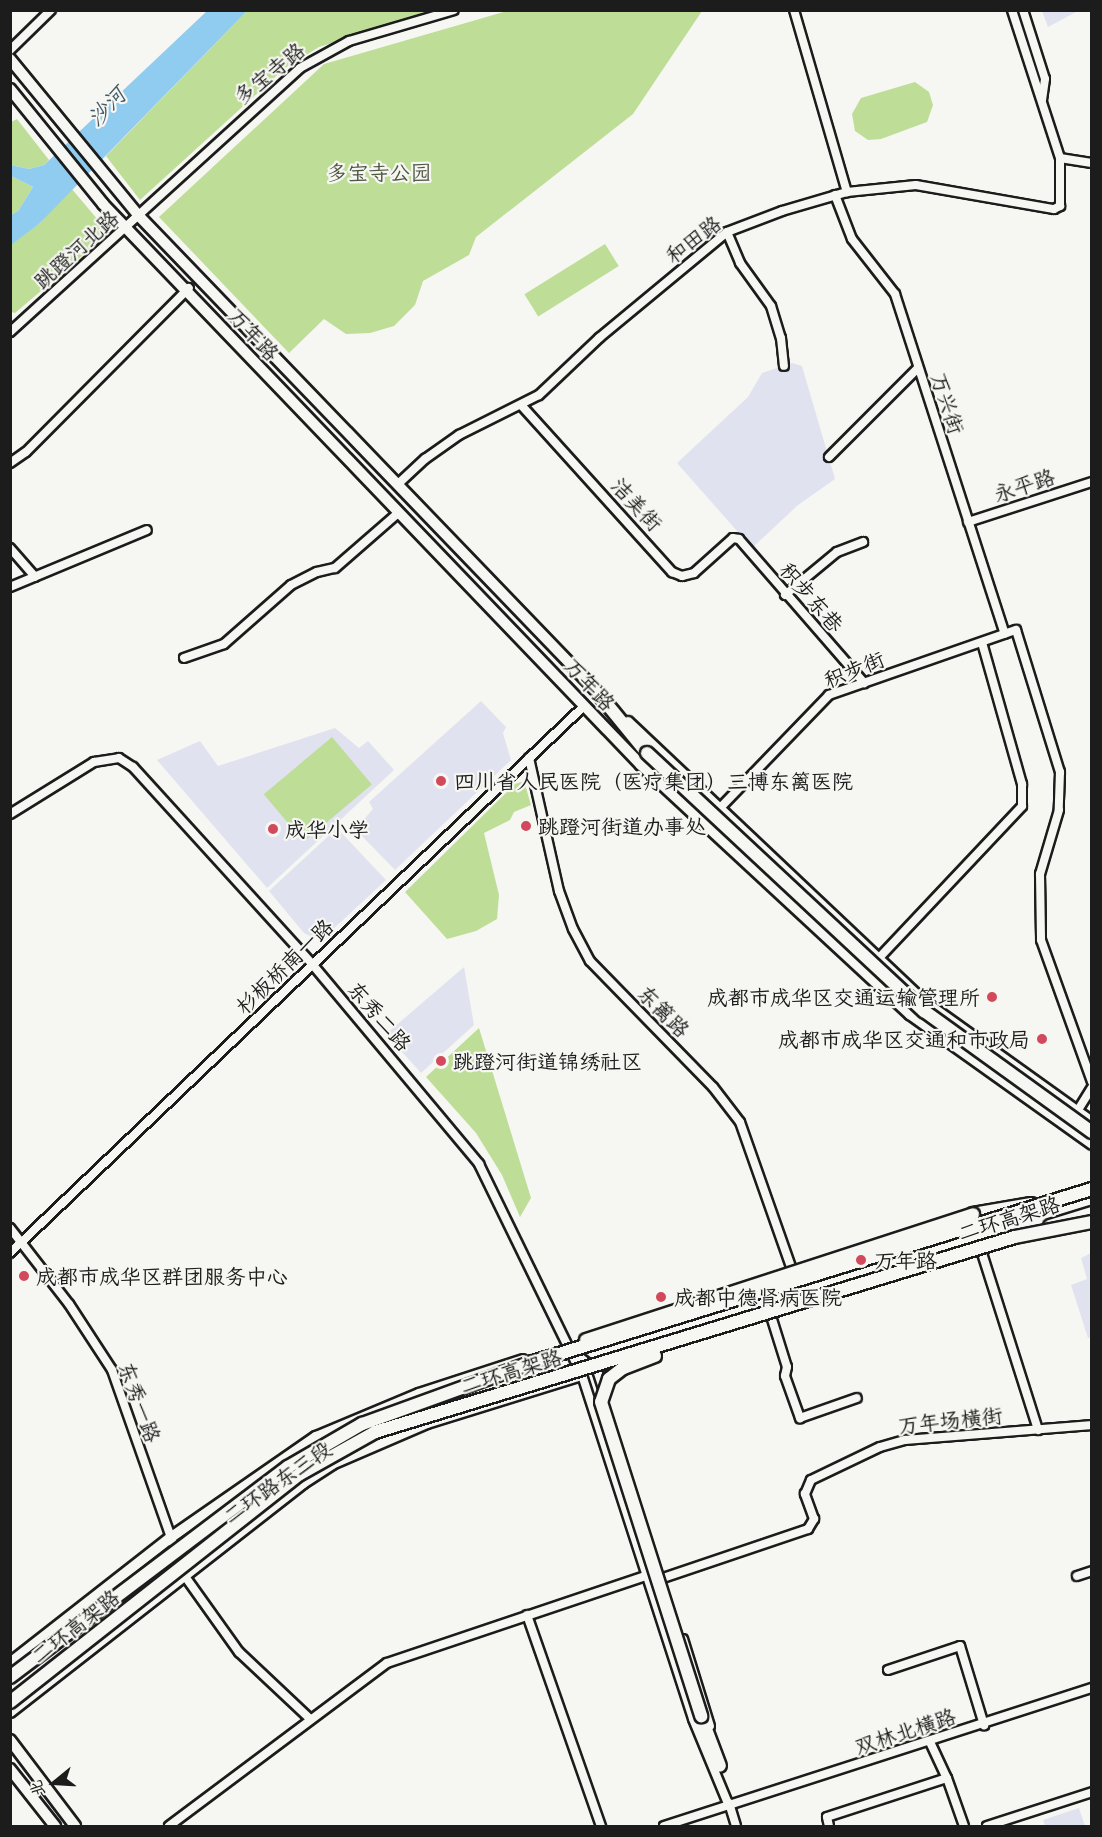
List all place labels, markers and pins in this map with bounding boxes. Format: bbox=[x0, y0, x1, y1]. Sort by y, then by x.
place label: 四川省人民医院（医疗集团）三博东篱医院 bbox=[454, 768, 853, 794]
marker: 四川省人民医院（医疗集团）三博东篱医院 bbox=[432, 772, 450, 790]
place label: 跳蹬河街道办事处 bbox=[538, 813, 706, 839]
place label: 成华小学 bbox=[285, 816, 369, 842]
marker: 跳蹬河街道办事处 bbox=[519, 819, 533, 833]
marker: 成华小学 bbox=[266, 822, 280, 836]
place label: 成都市成华区交通运输管理所 bbox=[707, 984, 980, 1010]
marker: 成都市成华区交通运输管理所 bbox=[985, 990, 999, 1004]
place label: 成都市成华区交通和市政局 bbox=[778, 1026, 1030, 1052]
marker: 成都市成华区交通和市政局 bbox=[1035, 1032, 1049, 1046]
place label: 跳蹬河街道锦绣社区 bbox=[453, 1048, 642, 1074]
marker: 跳蹬河街道锦绣社区 bbox=[434, 1054, 448, 1068]
place label: 万年路 bbox=[874, 1247, 937, 1273]
marker: 万年路 bbox=[852, 1251, 870, 1269]
place label: 成都市成华区群团服务中心 bbox=[36, 1263, 288, 1289]
marker: 成都市成华区群团服务中心 bbox=[17, 1269, 31, 1283]
place label: 成都中德肾病医院 bbox=[674, 1284, 842, 1310]
marker: 成都中德肾病医院 bbox=[652, 1288, 670, 1306]

